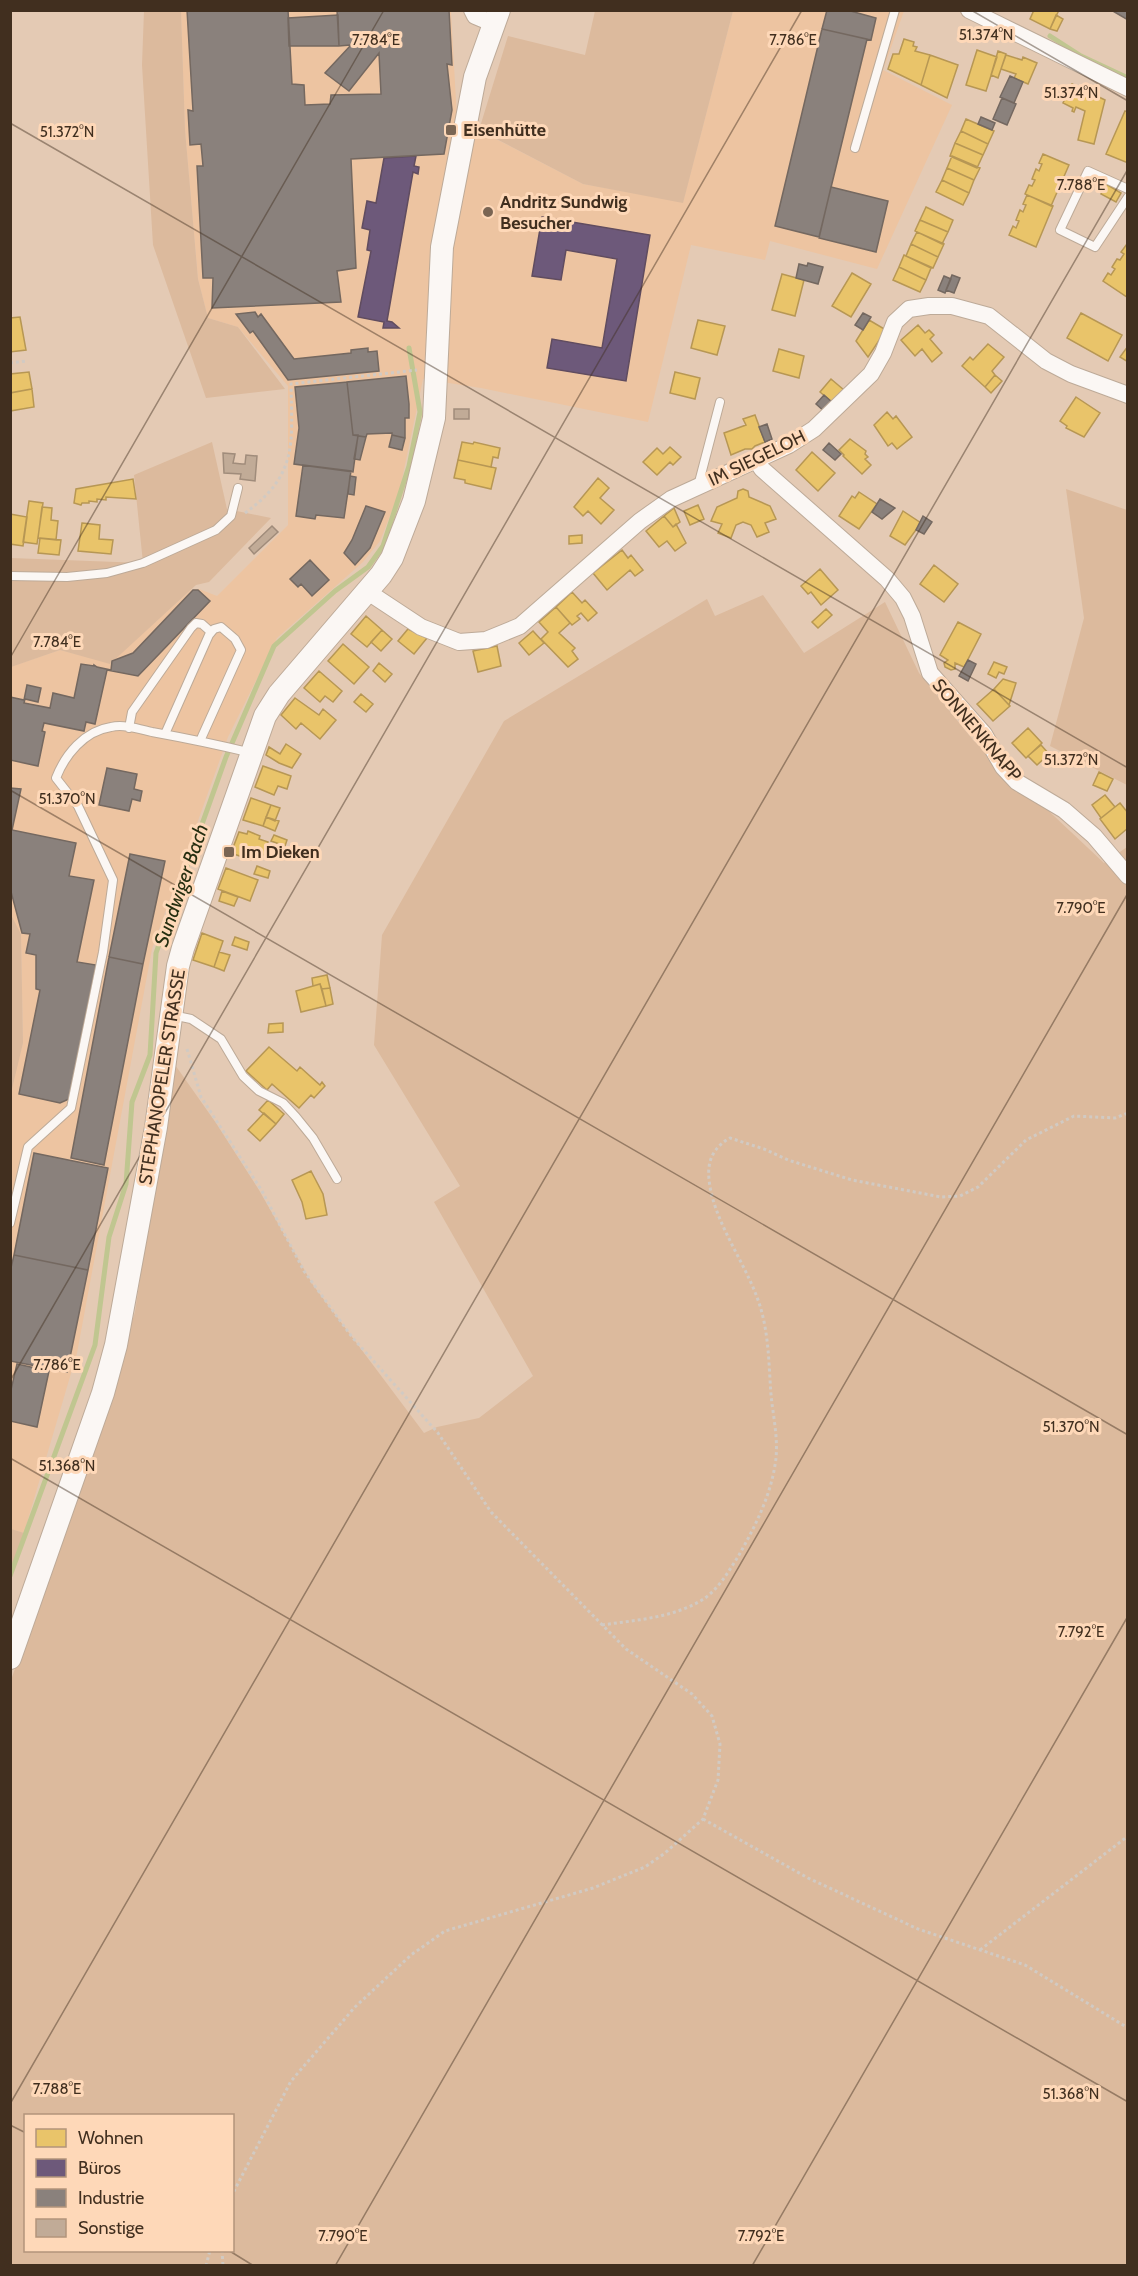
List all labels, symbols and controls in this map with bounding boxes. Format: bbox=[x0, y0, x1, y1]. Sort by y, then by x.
text: 51.374°N bbox=[959, 26, 1013, 44]
text: 7.784°E bbox=[352, 31, 400, 49]
text: 7.786°E bbox=[769, 31, 817, 49]
text: 51.374°N bbox=[1044, 84, 1098, 102]
place label: Eisenhütte bbox=[463, 119, 546, 141]
text: 51.372°N bbox=[40, 123, 94, 141]
marker: Eisenhütte bbox=[444, 123, 458, 137]
text: 7.788°E bbox=[1057, 176, 1105, 194]
place label: Andritz Sundwig Besucher bbox=[500, 191, 627, 234]
marker: Andritz Sundwig Besucher bbox=[481, 205, 495, 219]
street label: IM SIEGELOH bbox=[705, 425, 809, 491]
text: 7.784°E bbox=[33, 633, 81, 651]
street label: SONNENKNAPP bbox=[928, 674, 1026, 786]
text: 51.372°N bbox=[1044, 751, 1098, 769]
text: 51.370°N bbox=[38, 790, 96, 808]
water label: Sundwiger Bach bbox=[149, 821, 213, 949]
place label: Im Dieken bbox=[241, 841, 320, 863]
marker: Im Dieken bbox=[222, 845, 236, 859]
text: 7.790°E bbox=[1056, 899, 1106, 917]
street label: STEPHANOPELER STRASSE bbox=[134, 968, 190, 1186]
text: 7.786°E bbox=[33, 1356, 81, 1374]
text: 51.370°N bbox=[1042, 1418, 1100, 1436]
text: 51.368°N bbox=[39, 1457, 95, 1475]
text: 7.792°E bbox=[1058, 1623, 1104, 1641]
text: 7.788°E bbox=[33, 2080, 81, 2098]
text: 51.368°N bbox=[1043, 2085, 1099, 2103]
legend bbox=[24, 2114, 234, 2252]
text: Wohnen bbox=[78, 2127, 143, 2149]
text: Büros bbox=[78, 2157, 121, 2179]
text: Industrie bbox=[78, 2187, 144, 2209]
text: Sonstige bbox=[78, 2217, 144, 2239]
text: 7.790°E bbox=[318, 2227, 368, 2245]
text: 7.792°E bbox=[738, 2227, 784, 2245]

